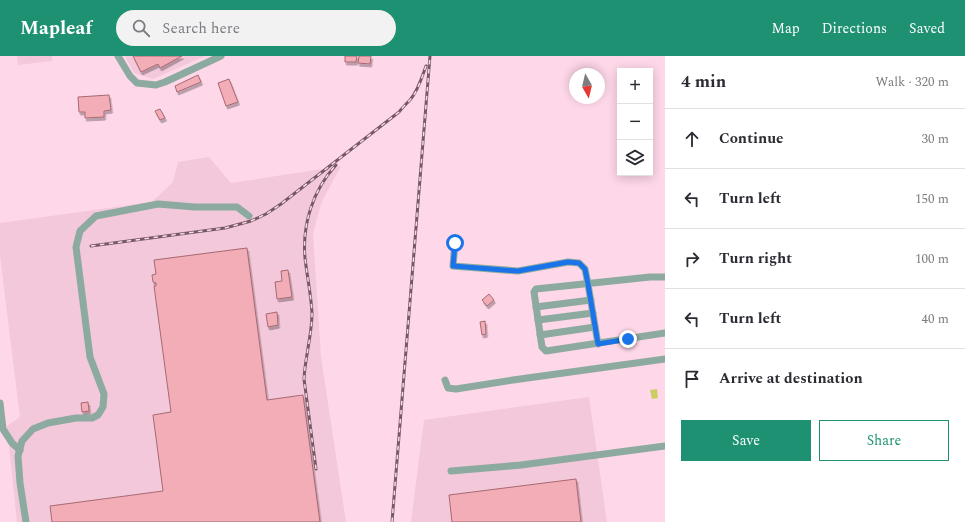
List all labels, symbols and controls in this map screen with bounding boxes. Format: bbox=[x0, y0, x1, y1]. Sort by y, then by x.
search box bbox=[116, 10, 396, 46]
text: Mapleaf bbox=[20, 14, 92, 43]
icon: search bbox=[130, 17, 152, 39]
text: Search here bbox=[162, 17, 240, 40]
text: Map bbox=[772, 18, 800, 39]
text: Directions bbox=[822, 18, 887, 39]
text: Saved bbox=[909, 18, 945, 39]
north arrow bbox=[569, 68, 605, 104]
map controls bbox=[617, 68, 653, 176]
button: + bbox=[617, 68, 653, 104]
text: 4 min bbox=[681, 69, 726, 95]
text: Walk · 320 m bbox=[875, 72, 949, 92]
button: − bbox=[617, 104, 653, 140]
text: Continue bbox=[719, 127, 784, 150]
icon: ahead bbox=[681, 128, 703, 150]
text: 30 m bbox=[922, 129, 949, 149]
button: layers bbox=[617, 140, 653, 176]
text: Turn left bbox=[719, 187, 781, 210]
icon: left bbox=[681, 188, 703, 210]
text: 150 m bbox=[915, 189, 949, 209]
route start bbox=[446, 234, 464, 252]
text: Turn right bbox=[719, 247, 792, 270]
icon: right bbox=[681, 248, 703, 270]
text: 100 m bbox=[915, 249, 949, 269]
text: Turn left bbox=[719, 307, 781, 330]
icon: left bbox=[681, 308, 703, 330]
text: 40 m bbox=[922, 309, 949, 329]
route end bbox=[619, 330, 637, 348]
text: Arrive at destination bbox=[719, 367, 863, 390]
icon: arrive bbox=[681, 368, 703, 390]
button: Save bbox=[681, 420, 811, 461]
button: Share bbox=[819, 420, 949, 461]

